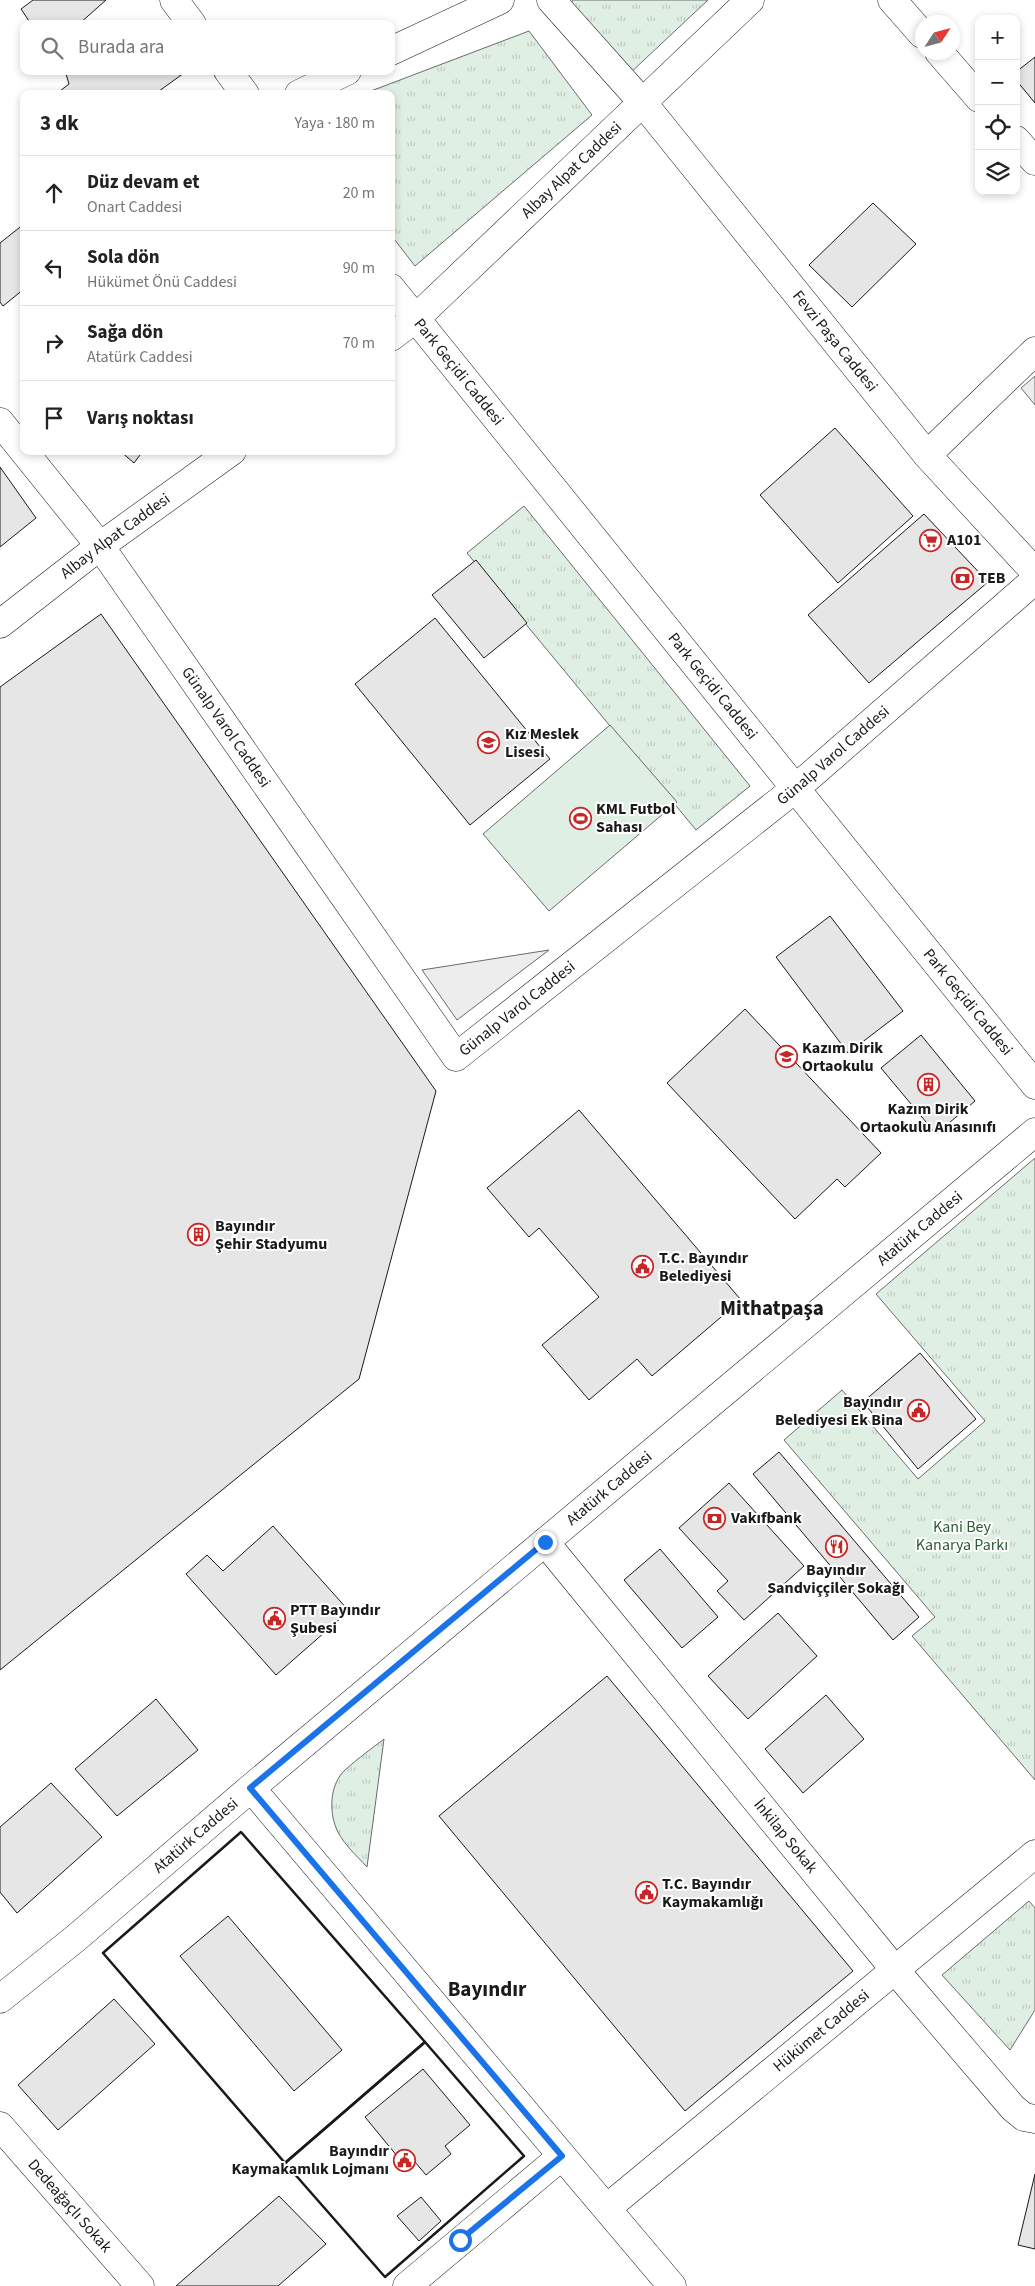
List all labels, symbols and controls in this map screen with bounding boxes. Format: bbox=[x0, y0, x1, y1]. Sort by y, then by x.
north arrow bbox=[915, 15, 960, 60]
map controls bbox=[975, 15, 1020, 195]
button: + bbox=[975, 15, 1020, 60]
search box bbox=[20, 20, 395, 75]
icon: search bbox=[38, 34, 66, 62]
text: Burada ara bbox=[78, 34, 164, 61]
button: − bbox=[975, 60, 1020, 105]
button: locate bbox=[975, 105, 1020, 150]
text: 3 dk bbox=[40, 108, 79, 138]
text: Yaya · 180 m bbox=[294, 112, 375, 134]
street label: Albay Alpat Caddesi bbox=[516, 117, 627, 223]
button: layers bbox=[975, 150, 1020, 195]
text: Düz devam et bbox=[87, 169, 200, 196]
icon: ahead bbox=[40, 179, 68, 207]
text: 20 m bbox=[343, 182, 375, 204]
text: Onart Caddesi bbox=[87, 196, 182, 218]
text: Sola dön bbox=[87, 244, 160, 271]
icon: left bbox=[40, 254, 68, 282]
text: 90 m bbox=[343, 257, 375, 279]
text: Hükümet Önü Caddesi bbox=[87, 271, 237, 293]
street label: Fevzi Paşa Caddesi bbox=[787, 286, 883, 397]
street label: Park Geçidi Caddesi bbox=[409, 314, 509, 430]
text: Sağa dön bbox=[87, 319, 163, 346]
icon: right bbox=[40, 329, 68, 357]
text: 70 m bbox=[343, 332, 375, 354]
text: Atatürk Caddesi bbox=[87, 346, 193, 368]
icon: arrive bbox=[40, 404, 68, 432]
text: Varış noktası bbox=[87, 405, 194, 432]
street label: Albay Alpat Caddesi bbox=[56, 488, 175, 584]
supermarket icon: A101 bbox=[919, 528, 943, 552]
place label: A101 bbox=[946, 529, 982, 551]
bank icon: TEB bbox=[950, 566, 974, 590]
place label: TEB bbox=[978, 567, 1006, 589]
street label: Park Geçidi Caddesi bbox=[663, 628, 763, 744]
street label: Günalp Varol Caddesi bbox=[176, 662, 276, 792]
street label: Günalp Varol Caddesi bbox=[772, 700, 894, 810]
place label: Kız Meslek Lisesi bbox=[505, 723, 579, 763]
school or university icon: Kız Meslek Lisesi bbox=[477, 731, 501, 755]
place label: KML Futbol Sahası bbox=[596, 798, 676, 838]
sports icon: KML Futbol Sahası bbox=[568, 806, 592, 830]
street label: Park Geçidi Caddesi bbox=[918, 944, 1018, 1060]
street label: Günalp Varol Caddesi bbox=[454, 956, 580, 1062]
place label: Kazım Dirik Ortaokulu bbox=[802, 1037, 883, 1077]
school or university icon: Kazım Dirik Ortaokulu bbox=[774, 1045, 798, 1069]
building icon: Kazım Dirik Ortaokulu Anasınıfı bbox=[916, 1073, 940, 1097]
place label: Kazım Dirik Ortaokulu Anasınıfı bbox=[860, 1098, 996, 1138]
street label: Atatürk Caddesi bbox=[872, 1186, 967, 1271]
place label: Bayındır Şehir Stadyumu bbox=[215, 1215, 327, 1255]
building icon: Bayındır Şehir Stadyumu bbox=[187, 1223, 211, 1247]
place label: T.C. Bayındır Belediyesi bbox=[659, 1247, 749, 1287]
public building icon: T.C. Bayındır Belediyesi bbox=[631, 1255, 655, 1279]
district label: Mithatpaşa bbox=[720, 1293, 824, 1323]
place label: Bayındır Belediyesi Ek Bina bbox=[775, 1391, 904, 1431]
public building icon: Bayındır Belediyesi Ek Bina bbox=[907, 1399, 931, 1423]
street label: Atatürk Caddesi bbox=[562, 1446, 657, 1531]
bank icon: Vakıfbank bbox=[703, 1506, 727, 1530]
place label: Vakıfbank bbox=[730, 1507, 802, 1529]
park label: Kani Bey Kanarya Parkı bbox=[916, 1516, 1008, 1556]
route end bbox=[534, 1531, 557, 1554]
restaurant icon: Bayındır Sandviççiler Sokağı bbox=[824, 1534, 848, 1558]
place label: Bayındır Sandviççiler Sokağı bbox=[767, 1559, 905, 1599]
place label: PTT Bayındır Şubesi bbox=[290, 1599, 381, 1639]
public building icon: PTT Bayındır Şubesi bbox=[262, 1607, 286, 1631]
street label: Atatürk Caddesi bbox=[148, 1793, 243, 1878]
street label: İnkilap Sokak bbox=[749, 1794, 823, 1878]
place label: T.C. Bayındır Kaymakamlığı bbox=[662, 1873, 763, 1913]
public building icon: T.C. Bayındır Kaymakamlığı bbox=[634, 1881, 658, 1905]
district label: Bayındır bbox=[448, 1974, 527, 2004]
street label: Hükümet Caddesi bbox=[768, 1984, 874, 2077]
place label: Bayındır Kaymakamlık Lojmanı bbox=[231, 2140, 390, 2180]
public building icon: Bayındır Kaymakamlık Lojmanı bbox=[393, 2148, 417, 2172]
street label: Dedeağaçlı Sokak bbox=[23, 2154, 117, 2257]
route start bbox=[449, 2229, 472, 2252]

